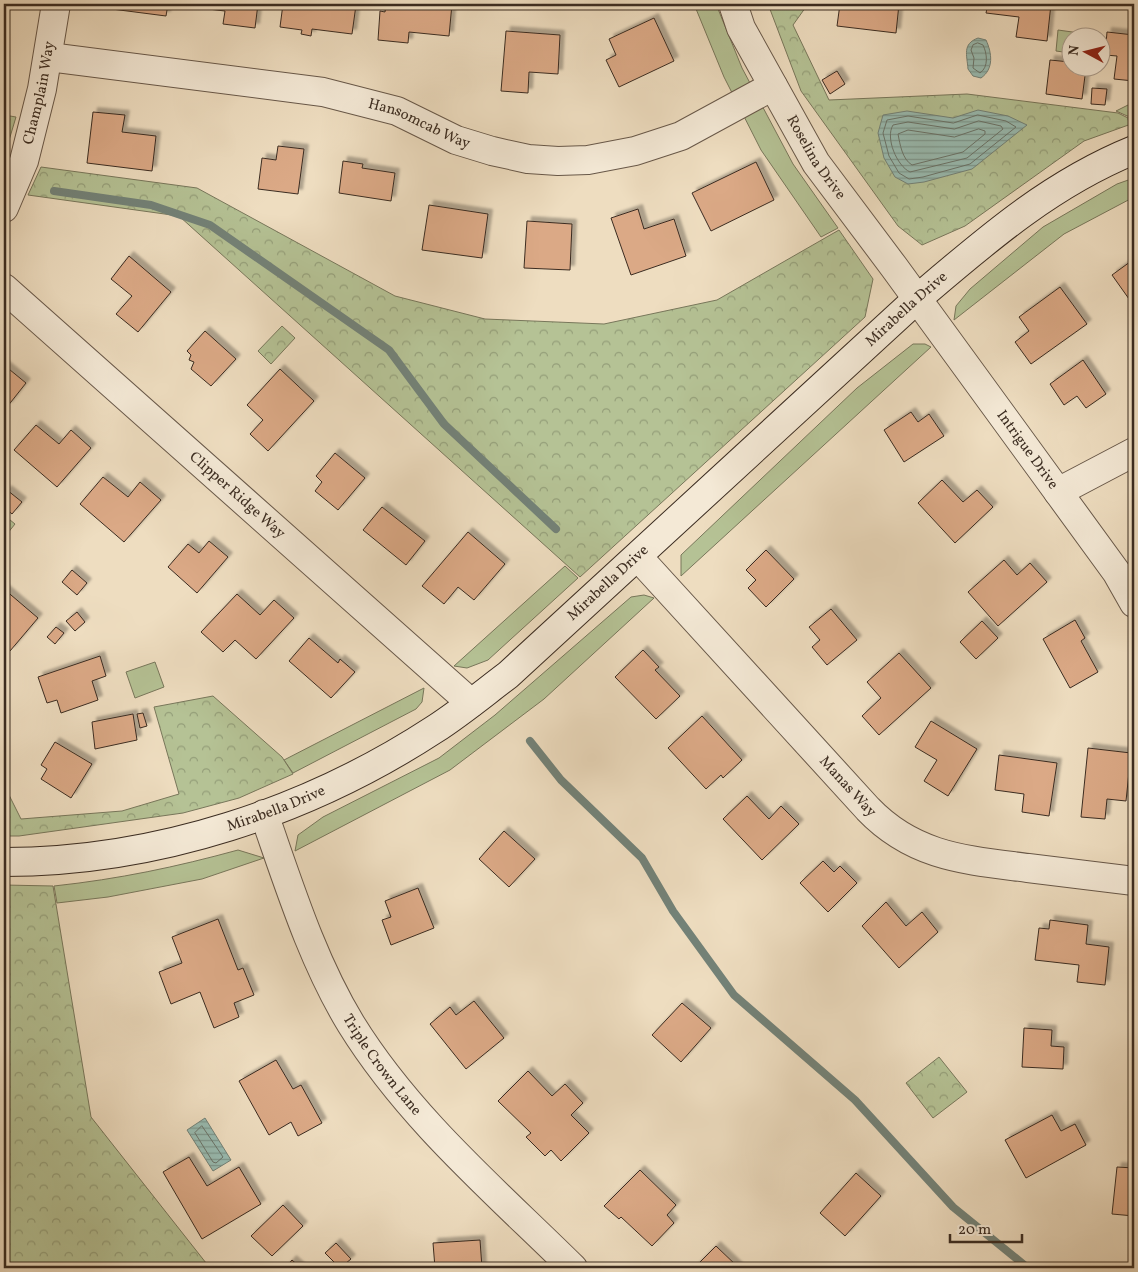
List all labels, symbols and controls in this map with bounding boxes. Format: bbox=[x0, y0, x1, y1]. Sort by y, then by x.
north arrow bbox=[1060, 28, 1110, 78]
street label: Champlain Way bbox=[18, 40, 60, 147]
text: N bbox=[1065, 44, 1085, 57]
street label: Hansomcab Way bbox=[366, 94, 473, 154]
street label: Roselina Drive bbox=[781, 112, 851, 204]
street label: Mirabella Drive bbox=[861, 267, 952, 352]
street label: Intrigue Drive bbox=[991, 406, 1063, 494]
street label: Clipper Ridge Way bbox=[185, 447, 290, 544]
street label: Mirabella Drive bbox=[563, 540, 653, 626]
street label: Manas Way bbox=[814, 752, 881, 822]
street label: Mirabella Drive bbox=[224, 780, 329, 837]
street label: Triple Crown Lane bbox=[337, 1010, 426, 1120]
scale bar bbox=[950, 1212, 1023, 1244]
text: 20 m bbox=[958, 1220, 991, 1241]

